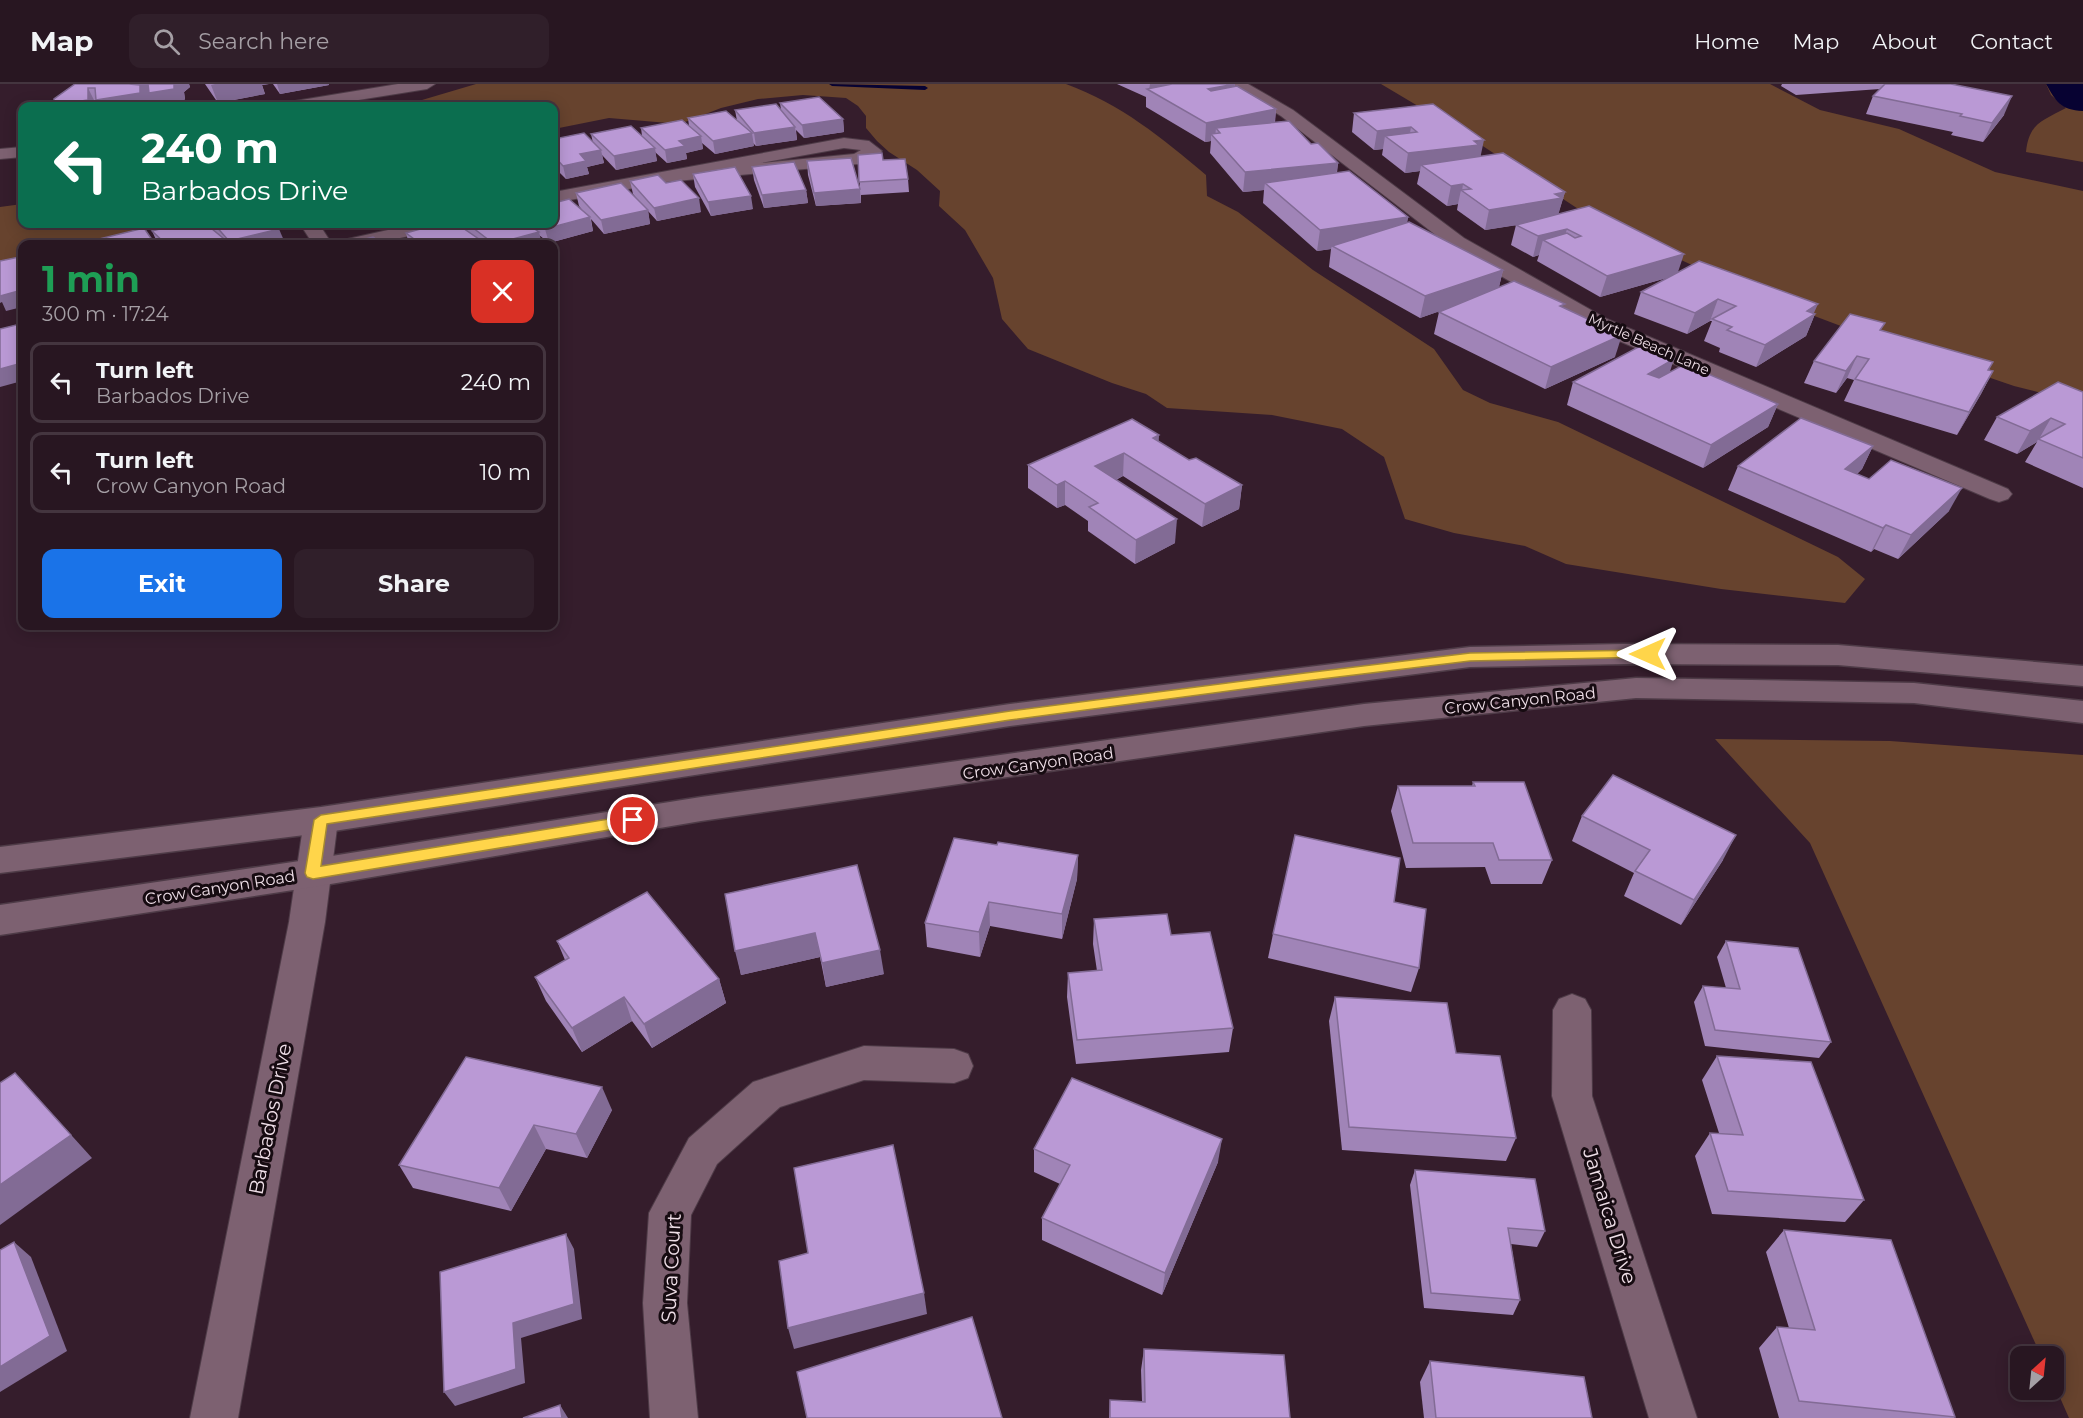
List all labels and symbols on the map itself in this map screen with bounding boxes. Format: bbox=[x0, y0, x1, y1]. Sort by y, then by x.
street label: Myrtle Beach Lane bbox=[1586, 309, 1712, 379]
position arrow bbox=[1616, 622, 1680, 686]
street label: Crow Canyon Road bbox=[1443, 683, 1597, 718]
street label: Crow Canyon Road bbox=[961, 744, 1115, 783]
pin bbox=[607, 794, 658, 845]
street label: Crow Canyon Road bbox=[143, 866, 297, 909]
street label: Barbados Drive bbox=[244, 1041, 296, 1197]
street label: Jamaica Drive bbox=[1578, 1144, 1642, 1287]
street label: Suva Court bbox=[656, 1213, 686, 1323]
north arrow bbox=[2010, 1346, 2064, 1400]

